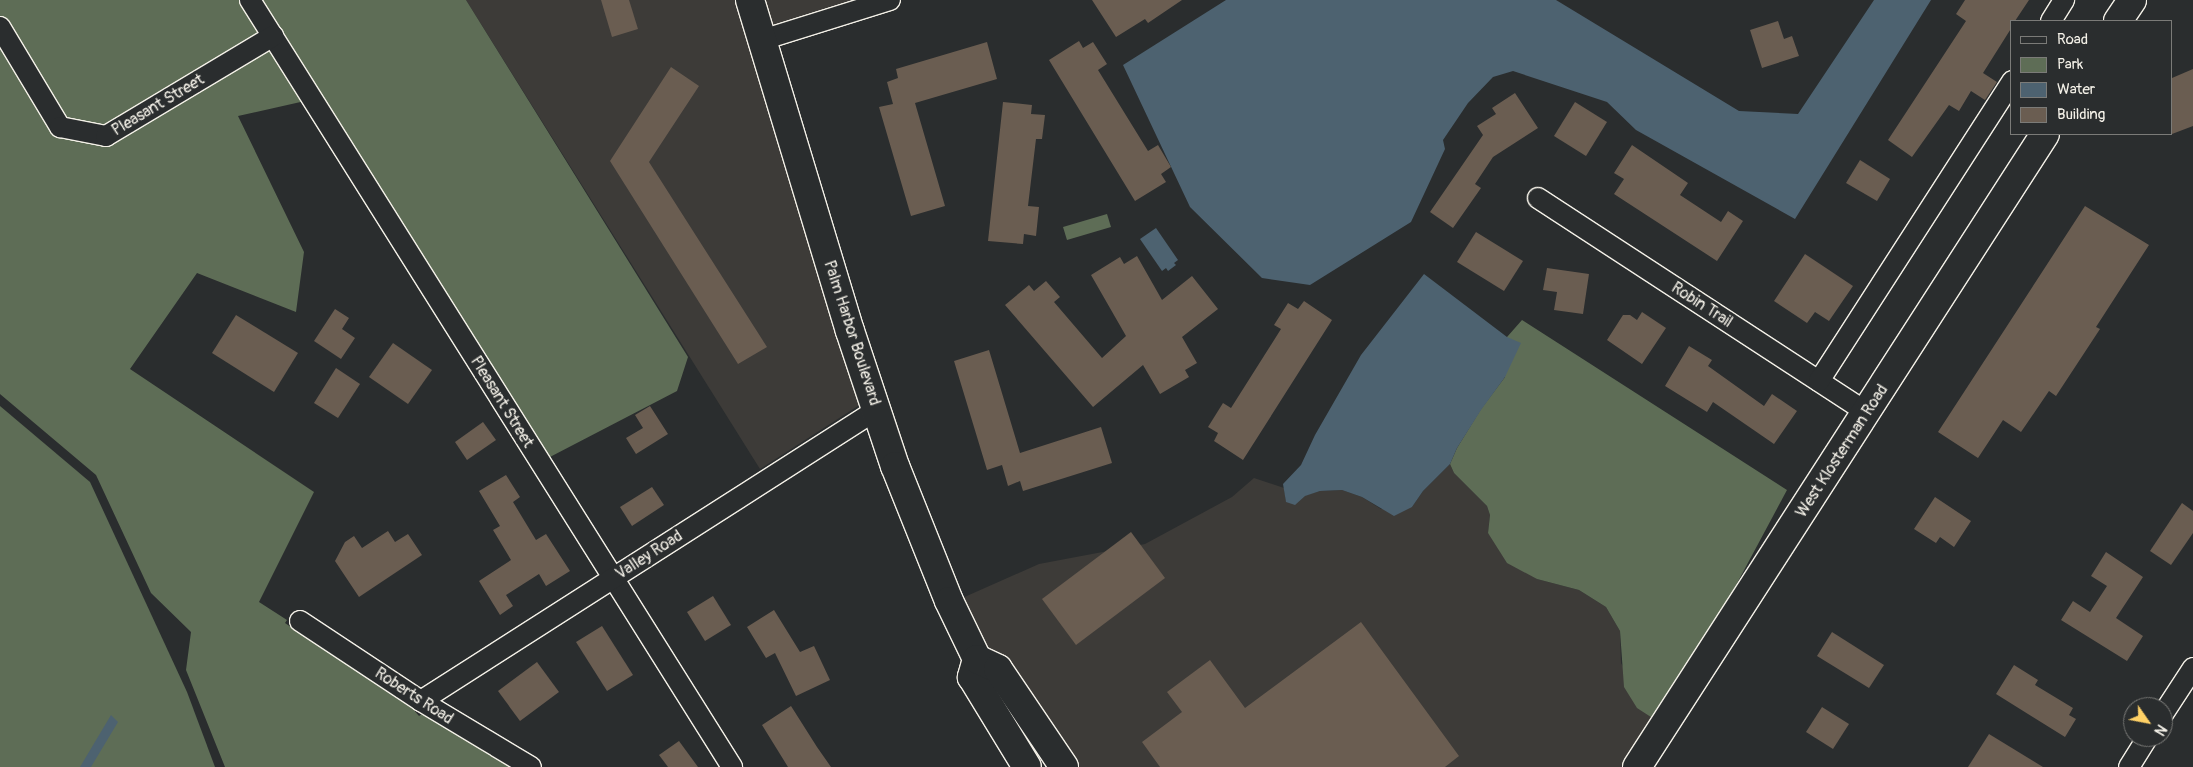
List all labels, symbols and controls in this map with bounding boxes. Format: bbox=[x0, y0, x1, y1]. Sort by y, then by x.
legend bbox=[2010, 20, 2173, 135]
text: Road bbox=[2057, 30, 2088, 49]
text: Park bbox=[2057, 55, 2083, 74]
street label: Pleasant Street bbox=[108, 70, 208, 140]
text: Water bbox=[2057, 80, 2095, 99]
text: Building bbox=[2057, 105, 2105, 124]
street label: Palm Harbor Boulevard bbox=[819, 258, 885, 408]
street label: Robin Trail bbox=[1668, 278, 1736, 332]
street label: Pleasant Street bbox=[466, 353, 538, 451]
street label: West Klosterman Road bbox=[1792, 381, 1892, 521]
street label: Valley Road bbox=[612, 526, 686, 584]
street label: Roberts Road bbox=[371, 664, 457, 728]
north arrow bbox=[2123, 697, 2173, 747]
text: N bbox=[2150, 721, 2170, 738]

